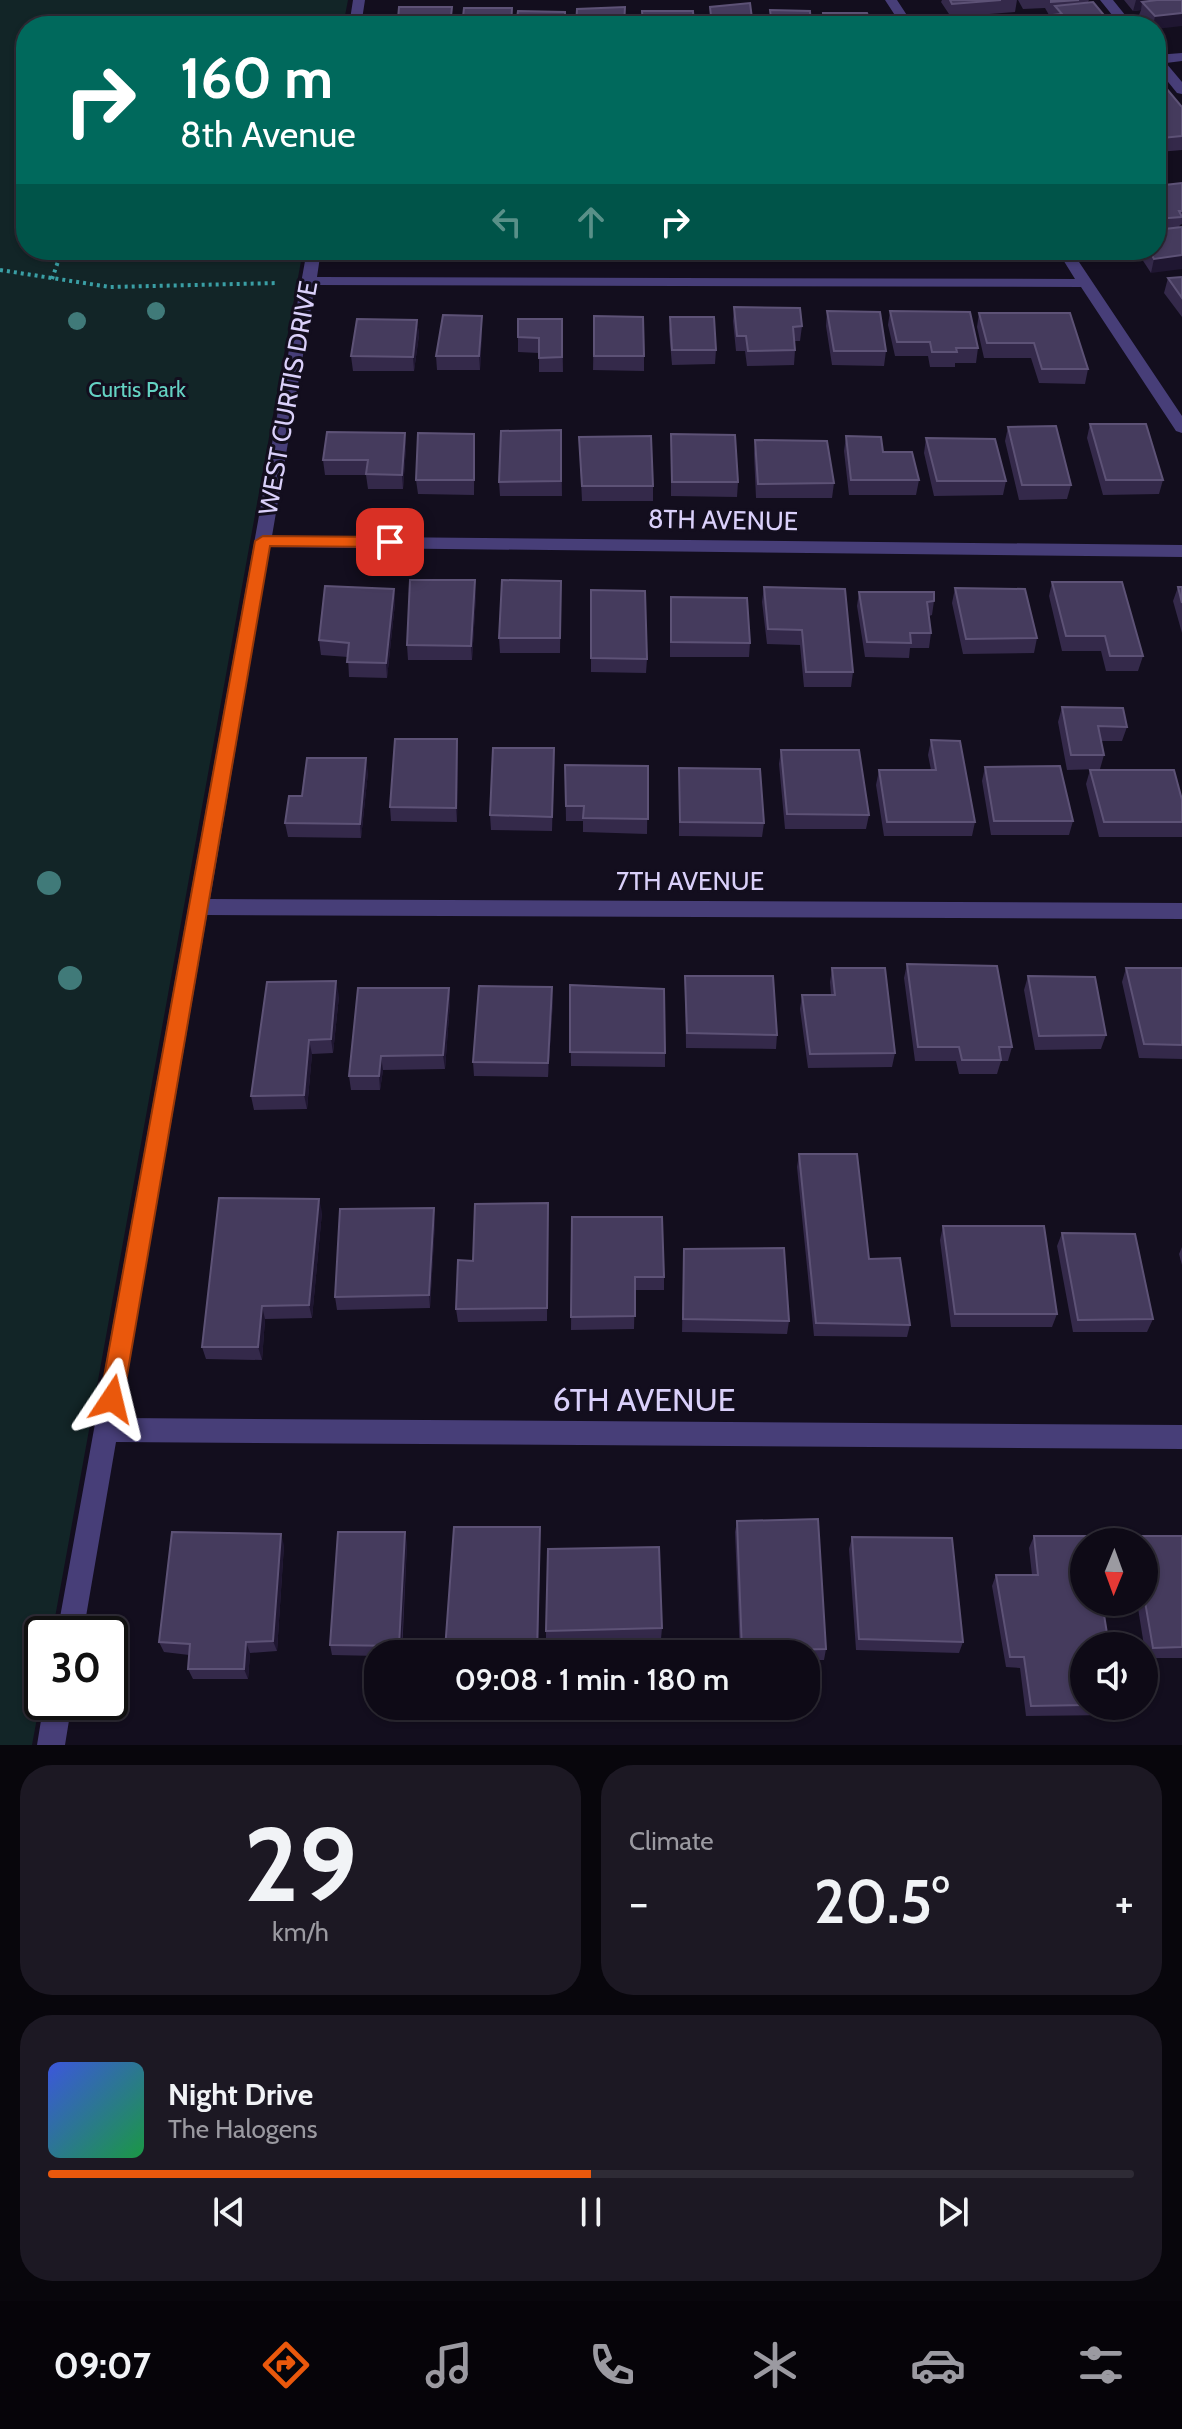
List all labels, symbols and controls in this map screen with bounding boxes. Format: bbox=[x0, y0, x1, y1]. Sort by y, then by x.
text: 160 m bbox=[180, 44, 333, 112]
icon: right bbox=[48, 48, 152, 152]
text: 8th Avenue bbox=[180, 112, 356, 156]
icon: left bbox=[485, 200, 529, 244]
icon: ahead bbox=[569, 200, 613, 244]
icon: right bbox=[653, 200, 697, 244]
street label: WEST CURTIS DRIVE bbox=[252, 278, 324, 518]
park label: Curtis Park bbox=[88, 376, 186, 403]
street label: 8TH AVENUE bbox=[648, 503, 798, 537]
pin bbox=[356, 508, 424, 576]
icon: arrive bbox=[368, 520, 412, 564]
street label: 7TH AVENUE bbox=[616, 865, 764, 897]
position arrow bbox=[70, 1357, 154, 1441]
street label: 6TH AVENUE bbox=[552, 1380, 736, 1419]
north arrow bbox=[1070, 1528, 1158, 1616]
map controls bbox=[1070, 1528, 1158, 1720]
speed limit sign: 30 bbox=[24, 1616, 128, 1720]
button: sound bbox=[1070, 1632, 1158, 1720]
text: 09:08 · 1 min · 180 m bbox=[455, 1661, 729, 1698]
text: 29 bbox=[244, 1801, 357, 1927]
text: Climate bbox=[629, 1825, 714, 1857]
text: 20.5° bbox=[814, 1865, 949, 1938]
text: − bbox=[629, 1876, 648, 1929]
text: + bbox=[1115, 1876, 1134, 1929]
text: km/h bbox=[272, 1916, 329, 1948]
text: Night Drive bbox=[168, 2076, 313, 2113]
text: The Halogens bbox=[168, 2113, 317, 2145]
icon: previous bbox=[207, 2190, 251, 2234]
icon: pause bbox=[569, 2190, 613, 2234]
icon: next bbox=[931, 2190, 975, 2234]
icon: directions bbox=[258, 2337, 314, 2393]
icon: music bbox=[421, 2337, 477, 2393]
icon: phone bbox=[584, 2337, 640, 2393]
icon: climate bbox=[747, 2337, 803, 2393]
icon: car bbox=[910, 2337, 966, 2393]
icon: filters bbox=[1073, 2337, 1129, 2393]
text: 09:07 bbox=[53, 2343, 151, 2387]

